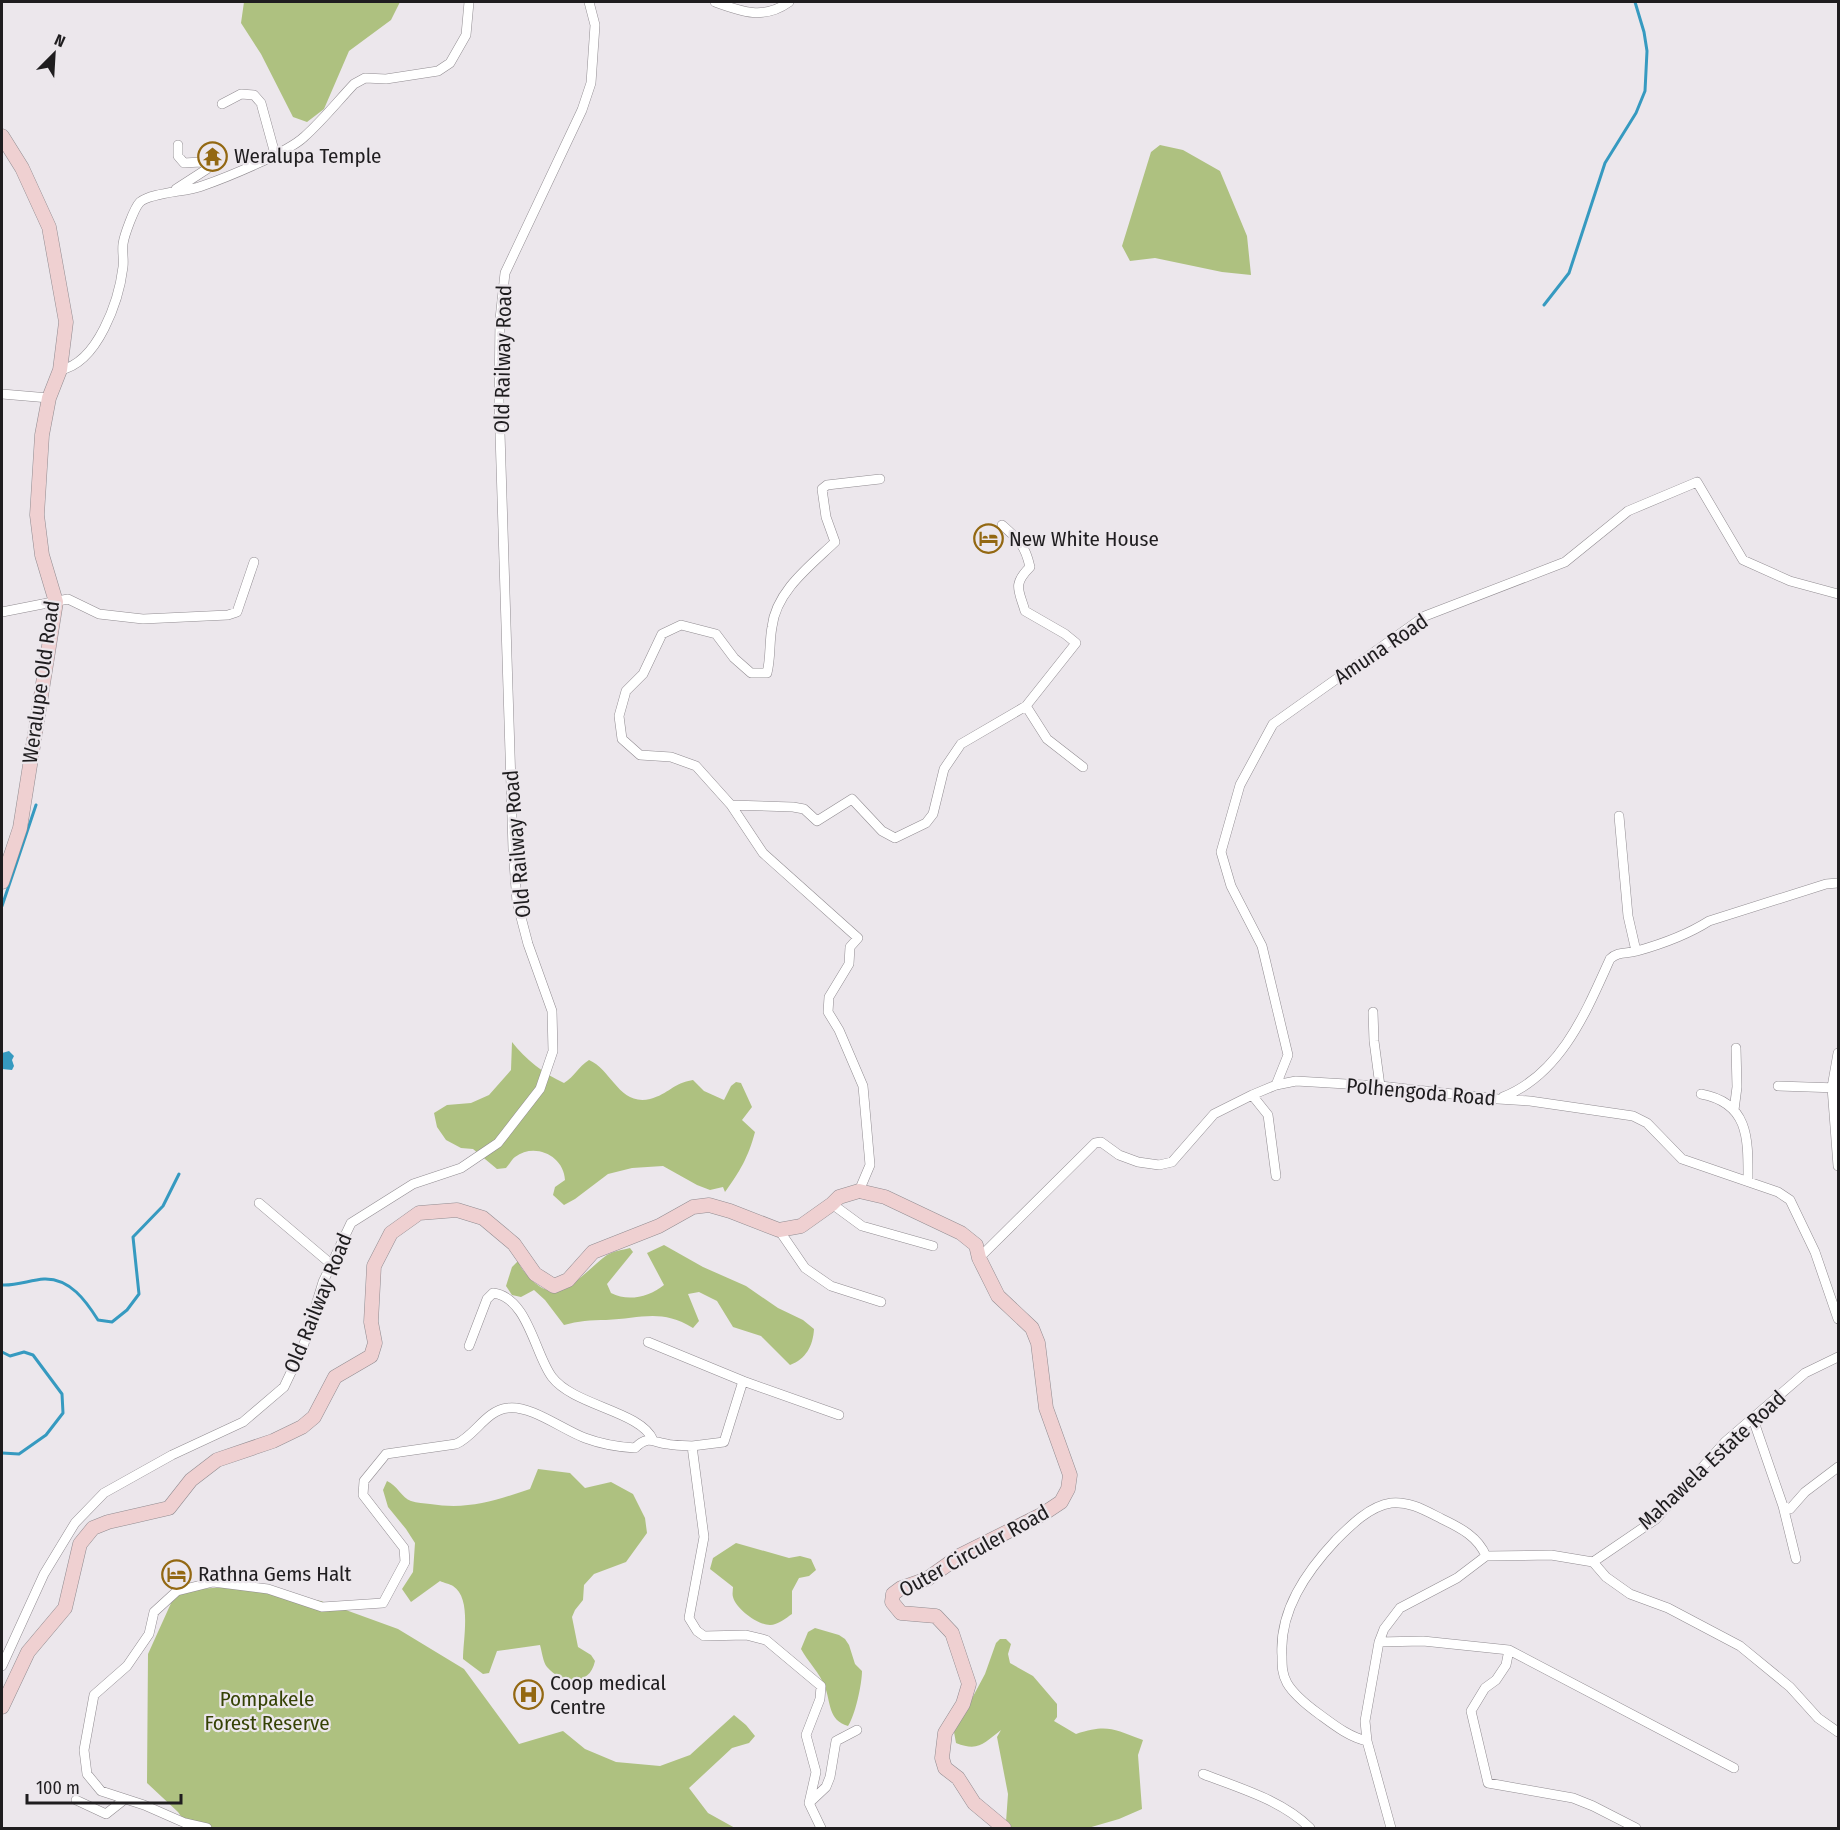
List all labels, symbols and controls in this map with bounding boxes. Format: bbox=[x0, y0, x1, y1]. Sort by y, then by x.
north arrow bbox=[24, 24, 84, 84]
text: N bbox=[52, 30, 68, 51]
temple icon: Weralupa Temple bbox=[197, 140, 229, 172]
place label: Weralupa Temple bbox=[234, 143, 381, 169]
street label: Old Railway Road bbox=[489, 285, 517, 433]
hotel icon: New White House bbox=[972, 523, 1004, 555]
place label: New White House bbox=[1009, 526, 1159, 552]
street label: Weralupe Old Road bbox=[17, 599, 65, 765]
street label: Amuna Road bbox=[1329, 608, 1433, 690]
street label: Old Railway Road bbox=[498, 769, 536, 919]
street label: Polhengoda Road bbox=[1345, 1073, 1497, 1111]
street label: Old Railway Road bbox=[278, 1229, 358, 1377]
street label: Mahawela Estate Road bbox=[1633, 1385, 1791, 1535]
street label: Outer Circuler Road bbox=[894, 1499, 1054, 1603]
hotel icon: Rathna Gems Halt bbox=[161, 1558, 193, 1590]
place label: Rathna Gems Halt bbox=[198, 1561, 352, 1587]
place label: Coop medical Centre bbox=[550, 1670, 666, 1720]
hospital icon: Coop medical Centre bbox=[513, 1679, 545, 1711]
park label: Pompakele Forest Reserve bbox=[204, 1686, 330, 1736]
scale bar bbox=[27, 1767, 182, 1805]
text: 100 m bbox=[36, 1777, 80, 1799]

